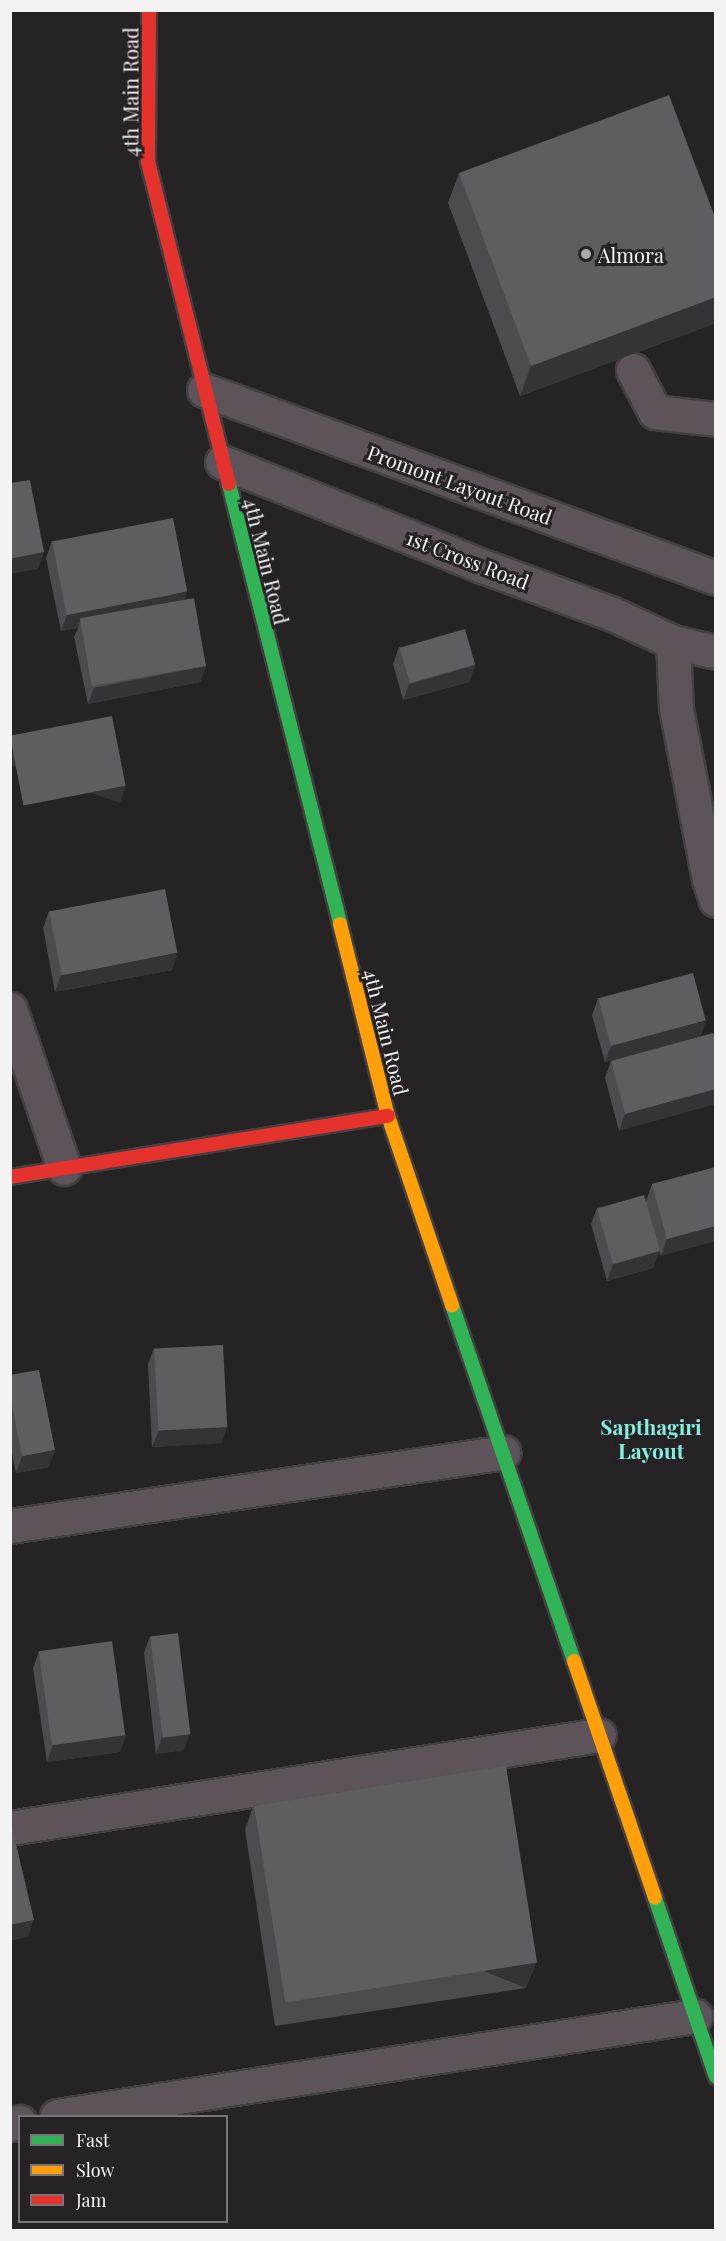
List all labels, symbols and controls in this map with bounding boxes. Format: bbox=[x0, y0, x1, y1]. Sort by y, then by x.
street label: 4th Main Road bbox=[118, 27, 142, 157]
place label: Almora bbox=[598, 242, 664, 266]
marker: Almora bbox=[579, 247, 593, 261]
street label: Promont Layout Road bbox=[364, 439, 556, 529]
street label: 4th Main Road bbox=[240, 495, 294, 627]
street label: 1st Cross Road bbox=[403, 525, 533, 593]
street label: 4th Main Road bbox=[360, 966, 414, 1098]
district label: Sapthagiri Layout bbox=[600, 1413, 702, 1463]
legend bbox=[18, 2115, 228, 2223]
text: Fast bbox=[76, 2128, 109, 2152]
text: Slow bbox=[76, 2158, 114, 2182]
text: Jam bbox=[76, 2188, 106, 2212]

